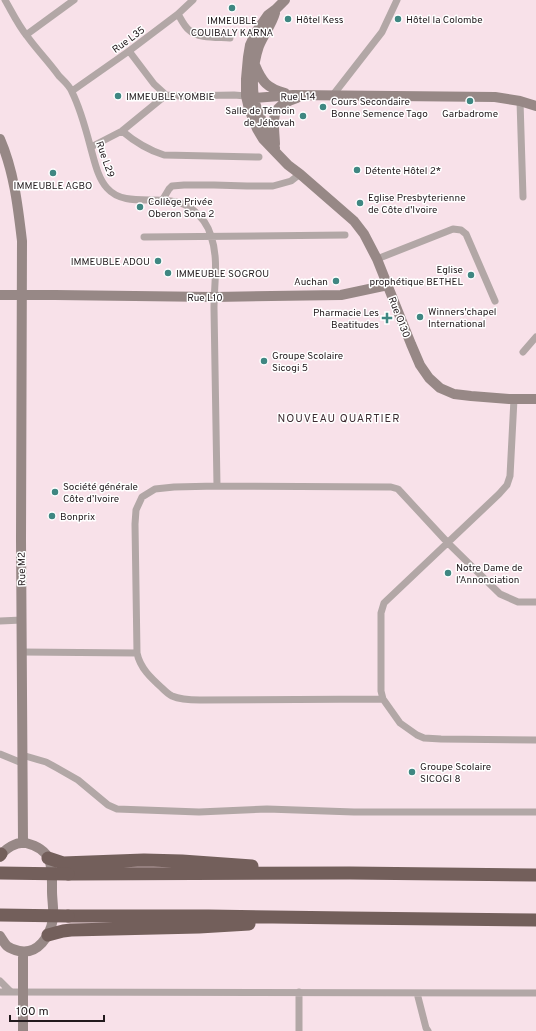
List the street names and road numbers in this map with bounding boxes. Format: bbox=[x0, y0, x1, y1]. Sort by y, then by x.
street label: Rue L35 bbox=[110, 24, 148, 57]
street label: Rue L14 bbox=[280, 91, 316, 104]
street label: Rue L29 bbox=[92, 140, 117, 179]
street label: Rue L10 bbox=[187, 292, 223, 305]
street label: Rue O130 bbox=[385, 295, 412, 340]
street label: Rue M2 bbox=[16, 552, 29, 586]

